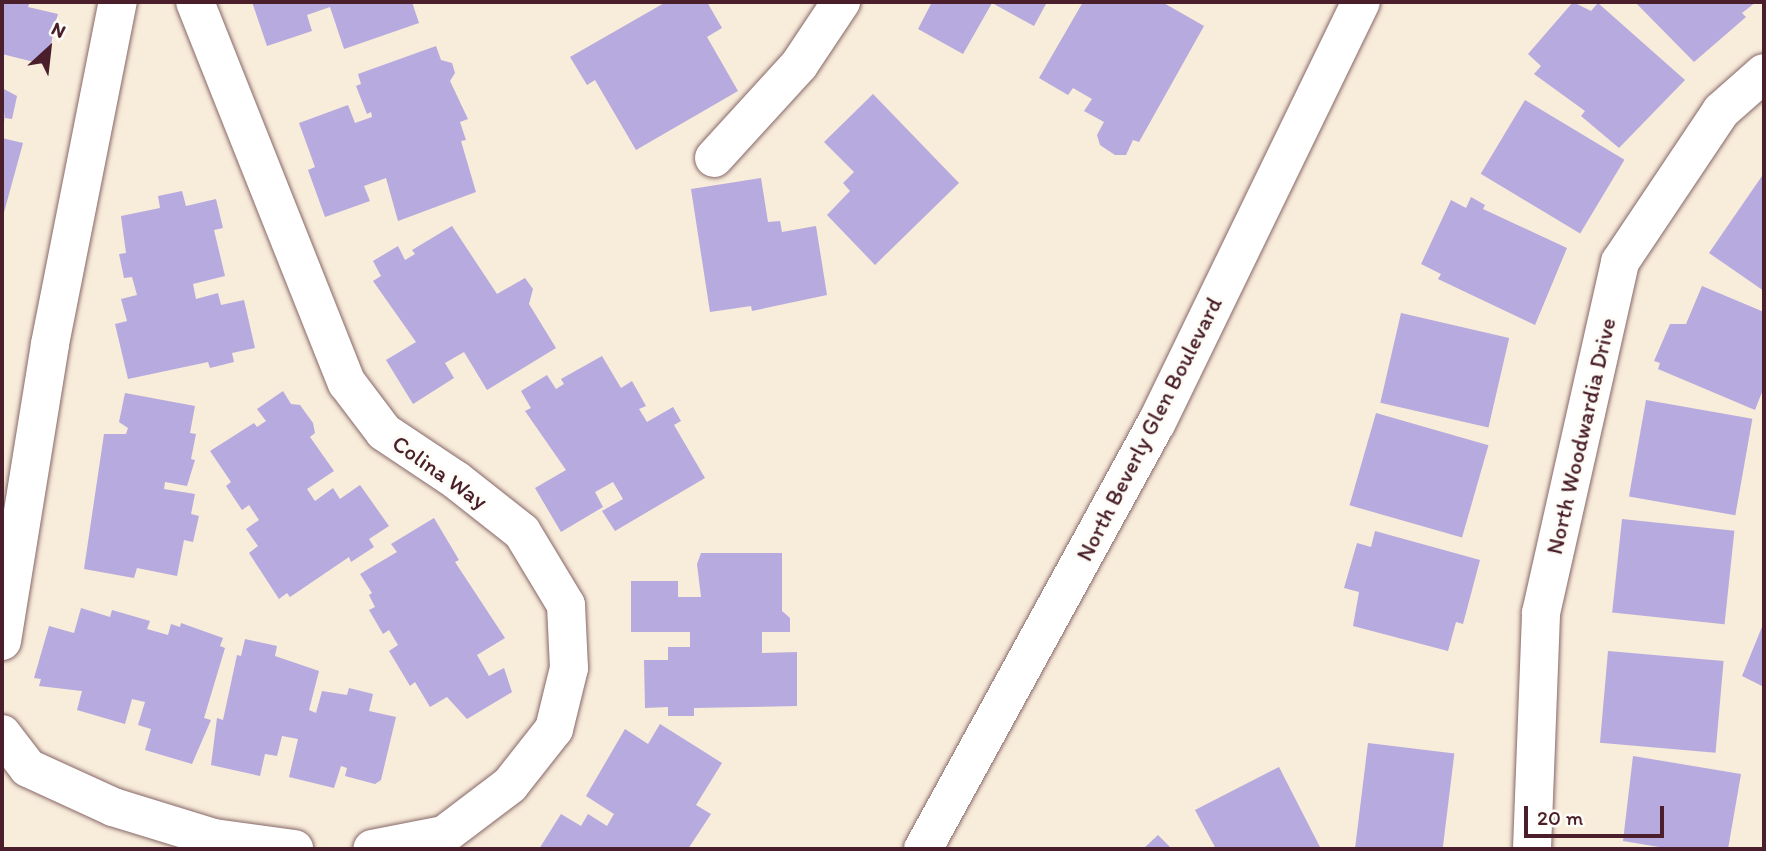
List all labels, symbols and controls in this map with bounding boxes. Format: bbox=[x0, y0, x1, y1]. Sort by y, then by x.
north arrow bbox=[14, 14, 84, 84]
text: N bbox=[48, 17, 70, 43]
street label: North Beverly Glen Boulevard bbox=[1070, 292, 1228, 566]
street label: North Woodwardia Drive bbox=[1540, 315, 1622, 557]
street label: Colina Way bbox=[387, 429, 493, 515]
scale bar bbox=[1528, 792, 1668, 836]
text: 20 m bbox=[1537, 805, 1583, 830]

